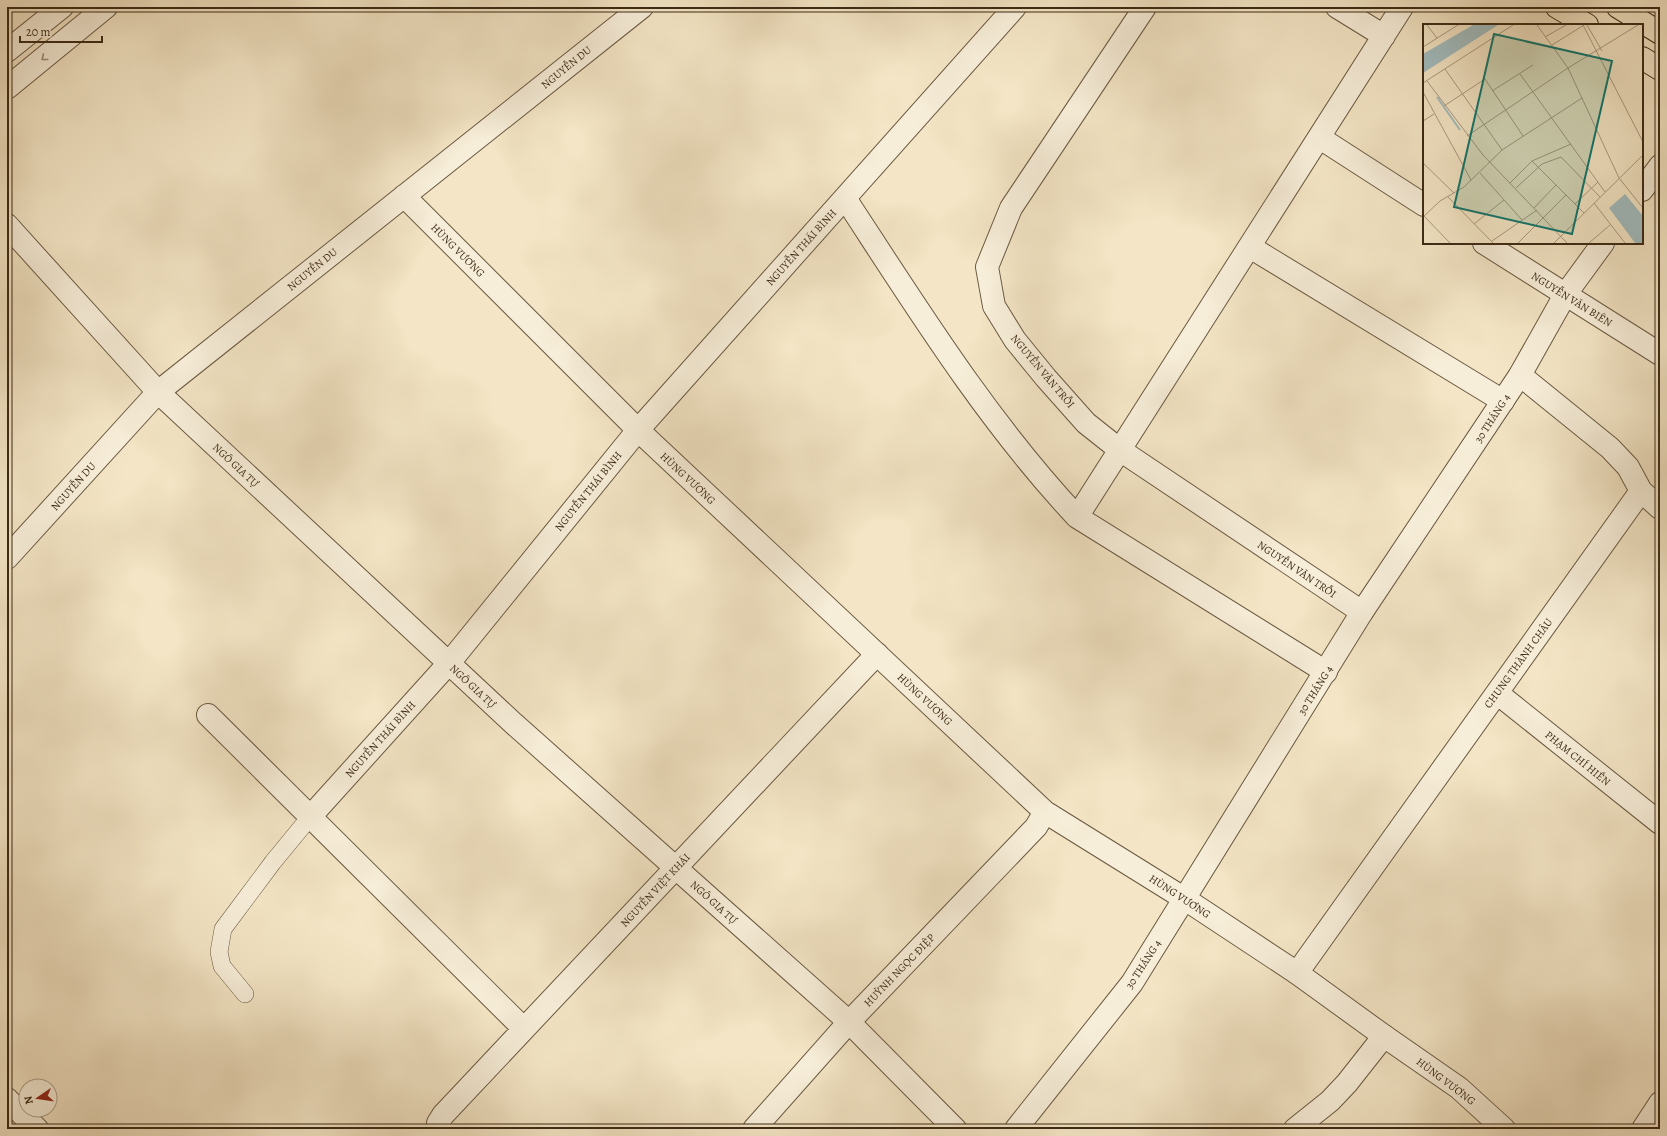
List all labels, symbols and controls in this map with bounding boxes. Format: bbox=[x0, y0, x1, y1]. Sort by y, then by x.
scale bar bbox=[20, 18, 102, 44]
text: 20 m bbox=[26, 24, 50, 40]
inset map bbox=[1423, 24, 1643, 244]
street label: NGUYỄN DU bbox=[538, 42, 595, 92]
one-way arrow bbox=[41, 53, 48, 60]
street label: NGUYỄN THÁI BÌNH bbox=[763, 206, 840, 289]
street label: HÙNG VƯƠNG bbox=[427, 220, 488, 281]
street label: NGUYỄN DU bbox=[284, 244, 341, 294]
street label: NGUYỄN VĂN BIÊN bbox=[1528, 268, 1615, 330]
street label: NGUYỄN VĂN TRỖI bbox=[1007, 331, 1078, 411]
street label: 30 THÁNG 4 bbox=[1471, 391, 1514, 446]
street label: NGÔ GIA TỰ bbox=[209, 440, 262, 491]
street label: NGUYỄN THÁI BÌNH bbox=[551, 448, 625, 534]
street label: HÙNG VƯƠNG bbox=[657, 449, 719, 508]
street label: NGUYỄN DU bbox=[48, 458, 100, 514]
street label: NGUYỄN VĂN TRỖI bbox=[1254, 537, 1339, 601]
street label: CHUNG THÀNH CHÂU bbox=[1481, 615, 1556, 711]
street label: NGÔ GIA TỰ bbox=[446, 661, 499, 712]
street label: 30 THÁNG 4 bbox=[1294, 663, 1337, 718]
street label: HÙNG VƯƠNG bbox=[894, 670, 956, 729]
street label: NGUYỄN THÁI BÌNH bbox=[342, 698, 419, 781]
street label: PHẠM CHÍ HIỀN bbox=[1542, 727, 1614, 789]
street label: NGUYỄN VIỆT KHÁI bbox=[617, 850, 694, 931]
street label: HÙNG VƯƠNG bbox=[1146, 871, 1213, 922]
street label: NGÔ GIA TỰ bbox=[687, 877, 741, 928]
street label: HUỲNH NGỌC ĐIỆP bbox=[860, 930, 938, 1010]
street label: 30 THÁNG 4 bbox=[1122, 937, 1165, 992]
street label: HÙNG VƯƠNG bbox=[1413, 1054, 1478, 1109]
north arrow bbox=[18, 1078, 58, 1118]
text: N bbox=[21, 1095, 37, 1106]

